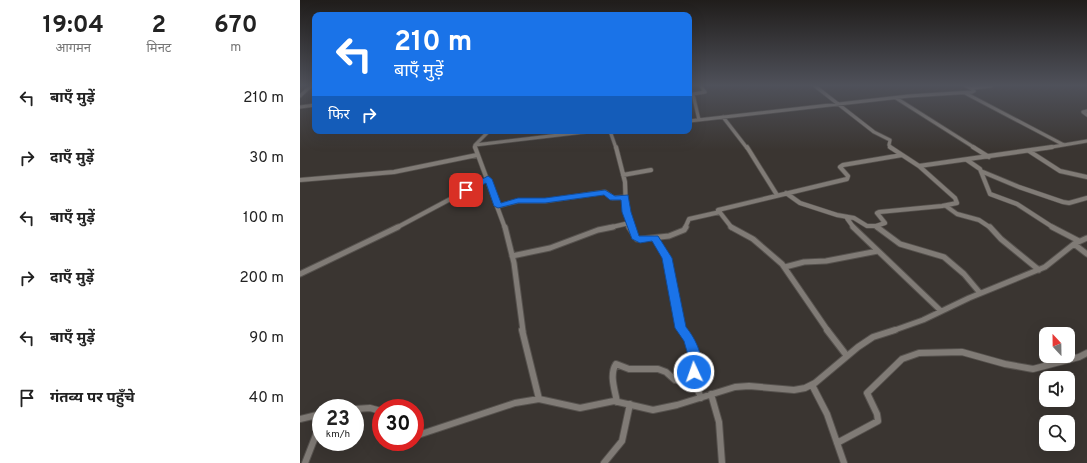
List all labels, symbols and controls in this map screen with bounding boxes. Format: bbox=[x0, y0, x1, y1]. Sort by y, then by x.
text: 19:04 bbox=[43, 11, 104, 41]
text: 2 bbox=[152, 11, 166, 41]
text: 670 bbox=[214, 11, 257, 41]
text: 210 m bbox=[394, 25, 472, 61]
icon: left bbox=[328, 28, 380, 80]
text: m bbox=[230, 40, 241, 56]
text: आगमन bbox=[55, 41, 91, 57]
text: मिनट bbox=[146, 41, 171, 57]
text: बाएँ मुड़ें bbox=[394, 60, 444, 83]
icon: left bbox=[16, 87, 38, 109]
text: बाएँ मुड़ें bbox=[50, 89, 95, 108]
text: 210 m bbox=[243, 89, 284, 108]
icon: right bbox=[358, 104, 380, 126]
text: फिर bbox=[328, 106, 350, 125]
icon: right bbox=[16, 147, 38, 169]
text: दाएँ मुड़ें bbox=[50, 149, 94, 168]
text: 30 m bbox=[249, 149, 284, 168]
pin bbox=[449, 173, 483, 207]
icon: arrive bbox=[455, 179, 477, 201]
icon: left bbox=[16, 207, 38, 229]
text: बाएँ मुड़ें bbox=[50, 209, 95, 228]
text: 100 m bbox=[243, 209, 284, 228]
icon: right bbox=[16, 267, 38, 289]
text: दाएँ मुड़ें bbox=[50, 269, 94, 288]
text: 200 m bbox=[239, 269, 284, 288]
icon: left bbox=[16, 327, 38, 349]
north arrow bbox=[1039, 327, 1075, 363]
map controls bbox=[1039, 327, 1075, 451]
text: बाएँ मुड़ें bbox=[50, 329, 95, 348]
text: 90 m bbox=[249, 329, 284, 348]
position arrow bbox=[673, 351, 715, 393]
button: sound bbox=[1039, 371, 1075, 407]
icon: arrive bbox=[16, 387, 38, 409]
text: गंतव्य पर पहुँचे bbox=[50, 389, 135, 408]
text: 40 m bbox=[249, 389, 284, 408]
speed limit sign: 30 bbox=[372, 399, 424, 451]
text: 23 bbox=[326, 407, 350, 433]
button: search bbox=[1039, 415, 1075, 451]
text: km/h bbox=[326, 428, 350, 441]

